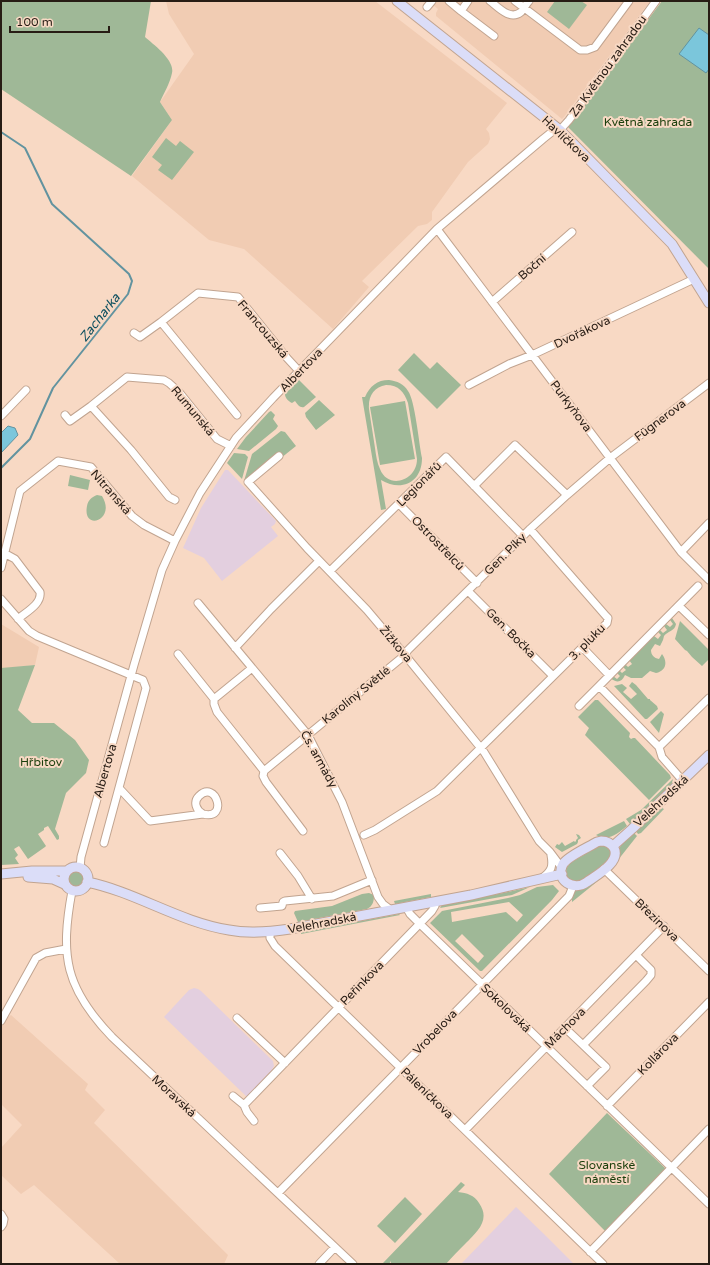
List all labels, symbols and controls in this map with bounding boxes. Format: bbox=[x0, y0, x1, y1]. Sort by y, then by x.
scale bar bbox=[10, 8, 109, 34]
street label: Za Květnou zahradou bbox=[567, 13, 649, 119]
text: 100 m bbox=[16, 15, 53, 29]
street label: Havlíčkova bbox=[539, 113, 593, 165]
park label: Květná zahrada bbox=[604, 115, 692, 129]
street label: Boční bbox=[515, 251, 549, 283]
water label: Zacharka bbox=[76, 290, 124, 345]
street label: Francouzská bbox=[235, 297, 291, 361]
street label: Dvořákova bbox=[552, 313, 612, 351]
street label: Albertova bbox=[277, 345, 325, 395]
street label: Purkyňova bbox=[547, 378, 595, 434]
street label: Rumunská bbox=[168, 383, 218, 439]
street label: Fügnerova bbox=[632, 396, 688, 444]
street label: Legionářů bbox=[394, 459, 444, 509]
street label: Nitranská bbox=[88, 467, 134, 517]
street label: Ostrostřelců bbox=[409, 513, 467, 573]
street label: Gen. Píky bbox=[481, 530, 529, 578]
street label: Gen. Bočka bbox=[483, 605, 539, 661]
street label: 3. pluku bbox=[566, 621, 608, 663]
street label: Žižkova bbox=[377, 623, 415, 665]
street label: Karolíny Světlé bbox=[319, 663, 393, 727]
street label: Čs. armády bbox=[298, 728, 341, 791]
street label: Albertova bbox=[91, 742, 119, 800]
park label: Hřbitov bbox=[20, 755, 63, 769]
street label: Velehradská bbox=[631, 772, 691, 830]
street label: Březinova bbox=[632, 896, 682, 944]
street label: Velehradská bbox=[287, 910, 357, 936]
street label: Peřinkova bbox=[337, 958, 387, 1008]
street label: Sokolovská bbox=[478, 981, 534, 1035]
street label: Máchova bbox=[542, 1005, 588, 1051]
street label: Vrobelova bbox=[410, 1007, 460, 1057]
street label: Kollárova bbox=[635, 1030, 681, 1078]
street label: Páleníčkova bbox=[398, 1064, 456, 1122]
street label: Moravská bbox=[149, 1072, 199, 1120]
park label: Slovanské náměstí bbox=[579, 1158, 636, 1186]

